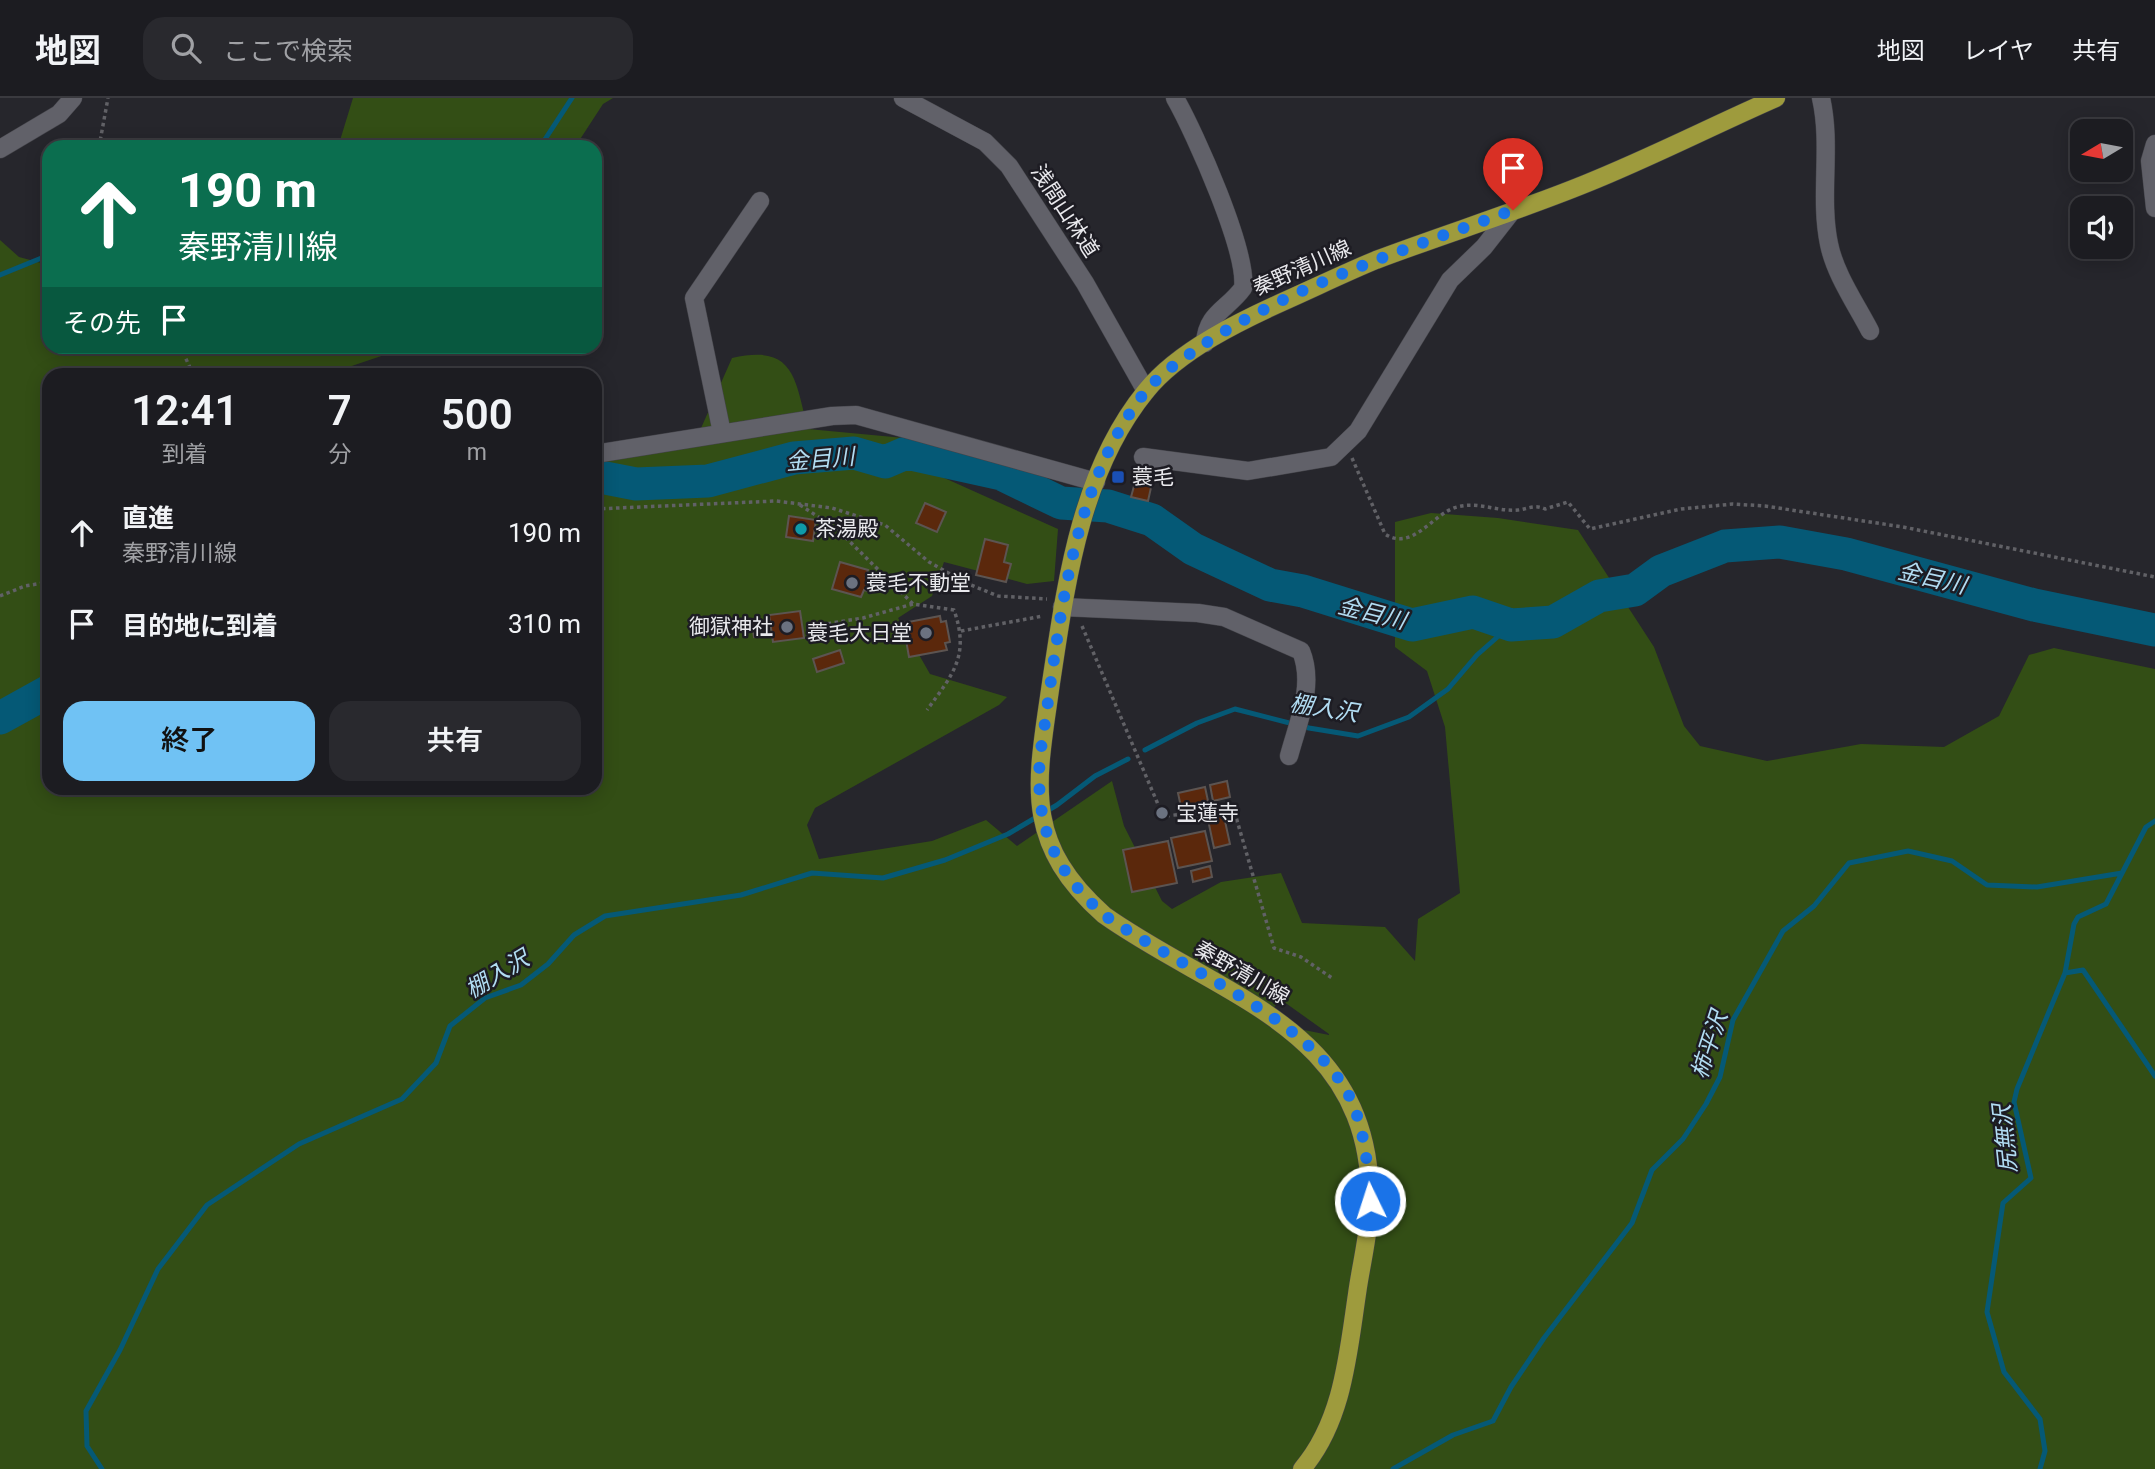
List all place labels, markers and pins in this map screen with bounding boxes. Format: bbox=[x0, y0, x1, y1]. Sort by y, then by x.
pin bbox=[1483, 138, 1543, 210]
place label: 蓑毛 bbox=[1132, 465, 1174, 489]
marker: 蓑毛 bbox=[1110, 469, 1126, 485]
place label: 茶湯殿 bbox=[815, 517, 878, 541]
marker: 茶湯殿 bbox=[793, 521, 809, 537]
place label: 蓑毛不動堂 bbox=[866, 571, 971, 595]
marker: 蓑毛不動堂 bbox=[844, 575, 860, 591]
place label: 御獄神社 bbox=[689, 615, 773, 639]
marker: 御獄神社 bbox=[779, 619, 795, 635]
place label: 蓑毛大日堂 bbox=[807, 621, 912, 645]
marker: 蓑毛大日堂 bbox=[918, 625, 934, 641]
place label: 宝蓮寺 bbox=[1176, 801, 1239, 825]
marker: 宝蓮寺 bbox=[1154, 805, 1170, 821]

